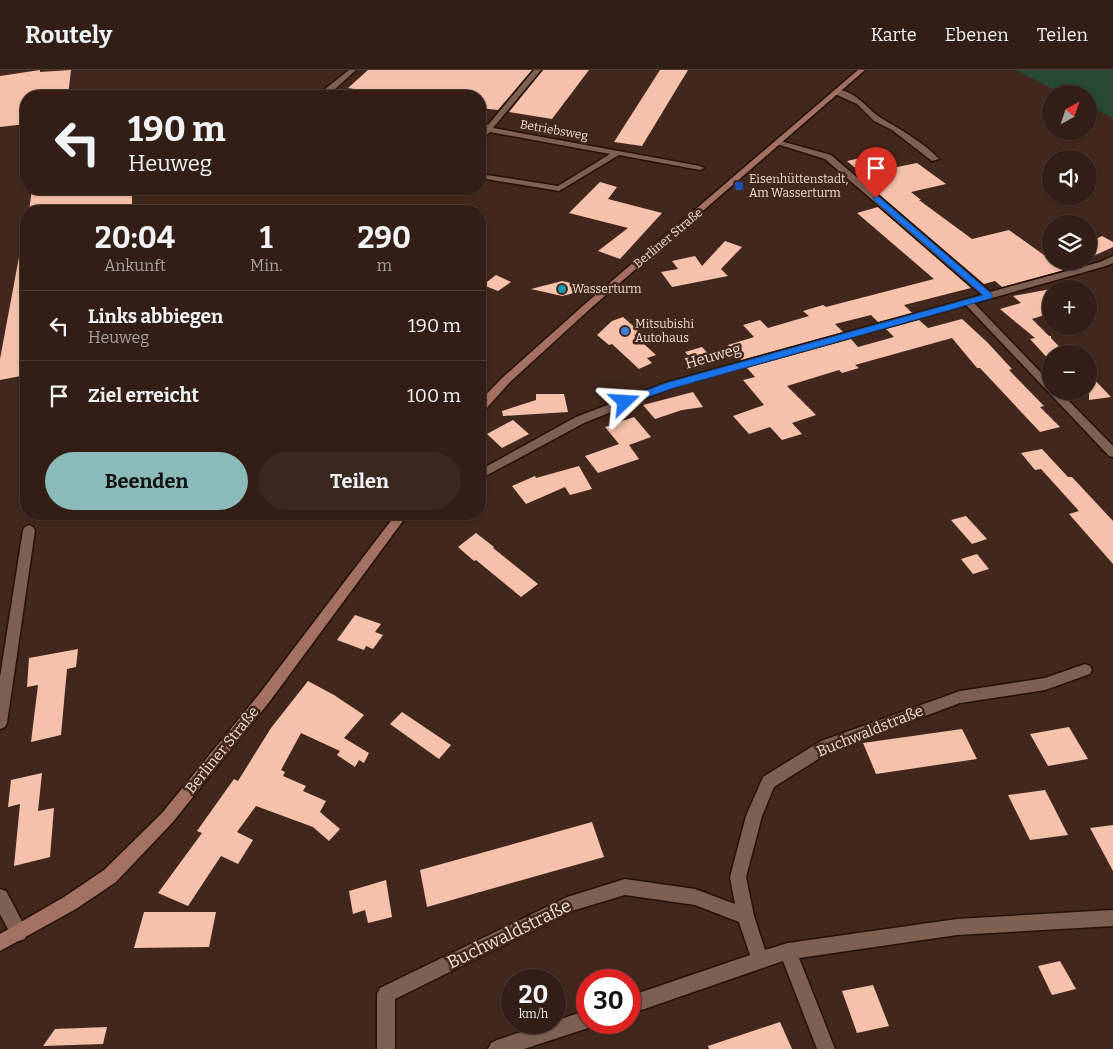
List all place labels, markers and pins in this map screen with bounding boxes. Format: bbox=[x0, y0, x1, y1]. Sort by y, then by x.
pin bbox=[855, 147, 897, 198]
place label: Eisenhüttenstadt, Am Wasserturm bbox=[749, 172, 848, 200]
marker: Eisenhüttenstadt, Am Wasserturm bbox=[733, 180, 745, 192]
place label: Wasserturm bbox=[572, 282, 642, 296]
marker: Wasserturm bbox=[556, 283, 568, 295]
place label: Mitsubishi Autohaus bbox=[635, 317, 694, 345]
marker: Mitsubishi Autohaus bbox=[619, 325, 631, 337]

